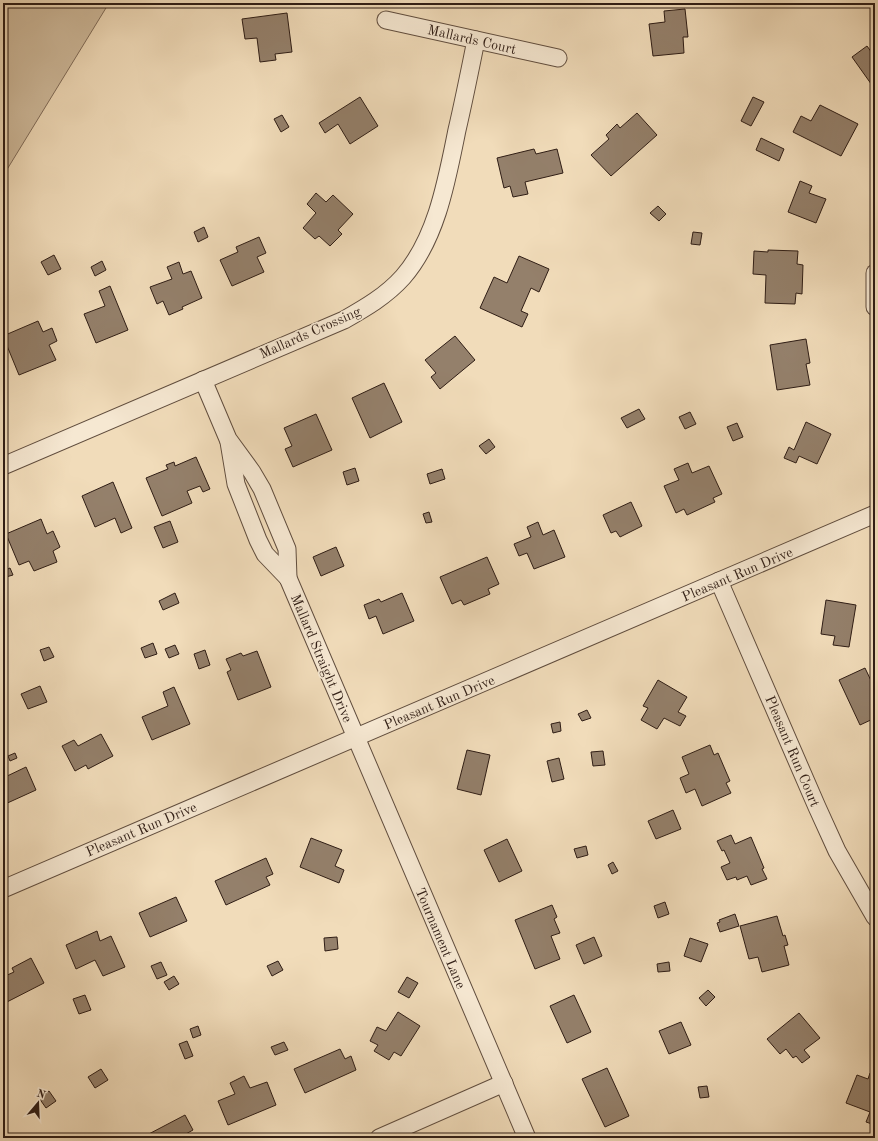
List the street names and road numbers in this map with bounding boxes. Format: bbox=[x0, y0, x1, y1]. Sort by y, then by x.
street label: Mallards Court bbox=[426, 23, 518, 57]
street label: Mallards Crossing bbox=[258, 304, 364, 362]
street label: Pleasant Run Drive bbox=[680, 545, 795, 605]
street label: Mallard Straight Drive bbox=[288, 592, 354, 725]
street label: Pleasant Run Drive bbox=[382, 673, 497, 733]
street label: Pleasant Run Court bbox=[762, 694, 822, 809]
street label: Pleasant Run Drive bbox=[84, 800, 199, 860]
street label: Tournament Lane bbox=[413, 886, 468, 991]

